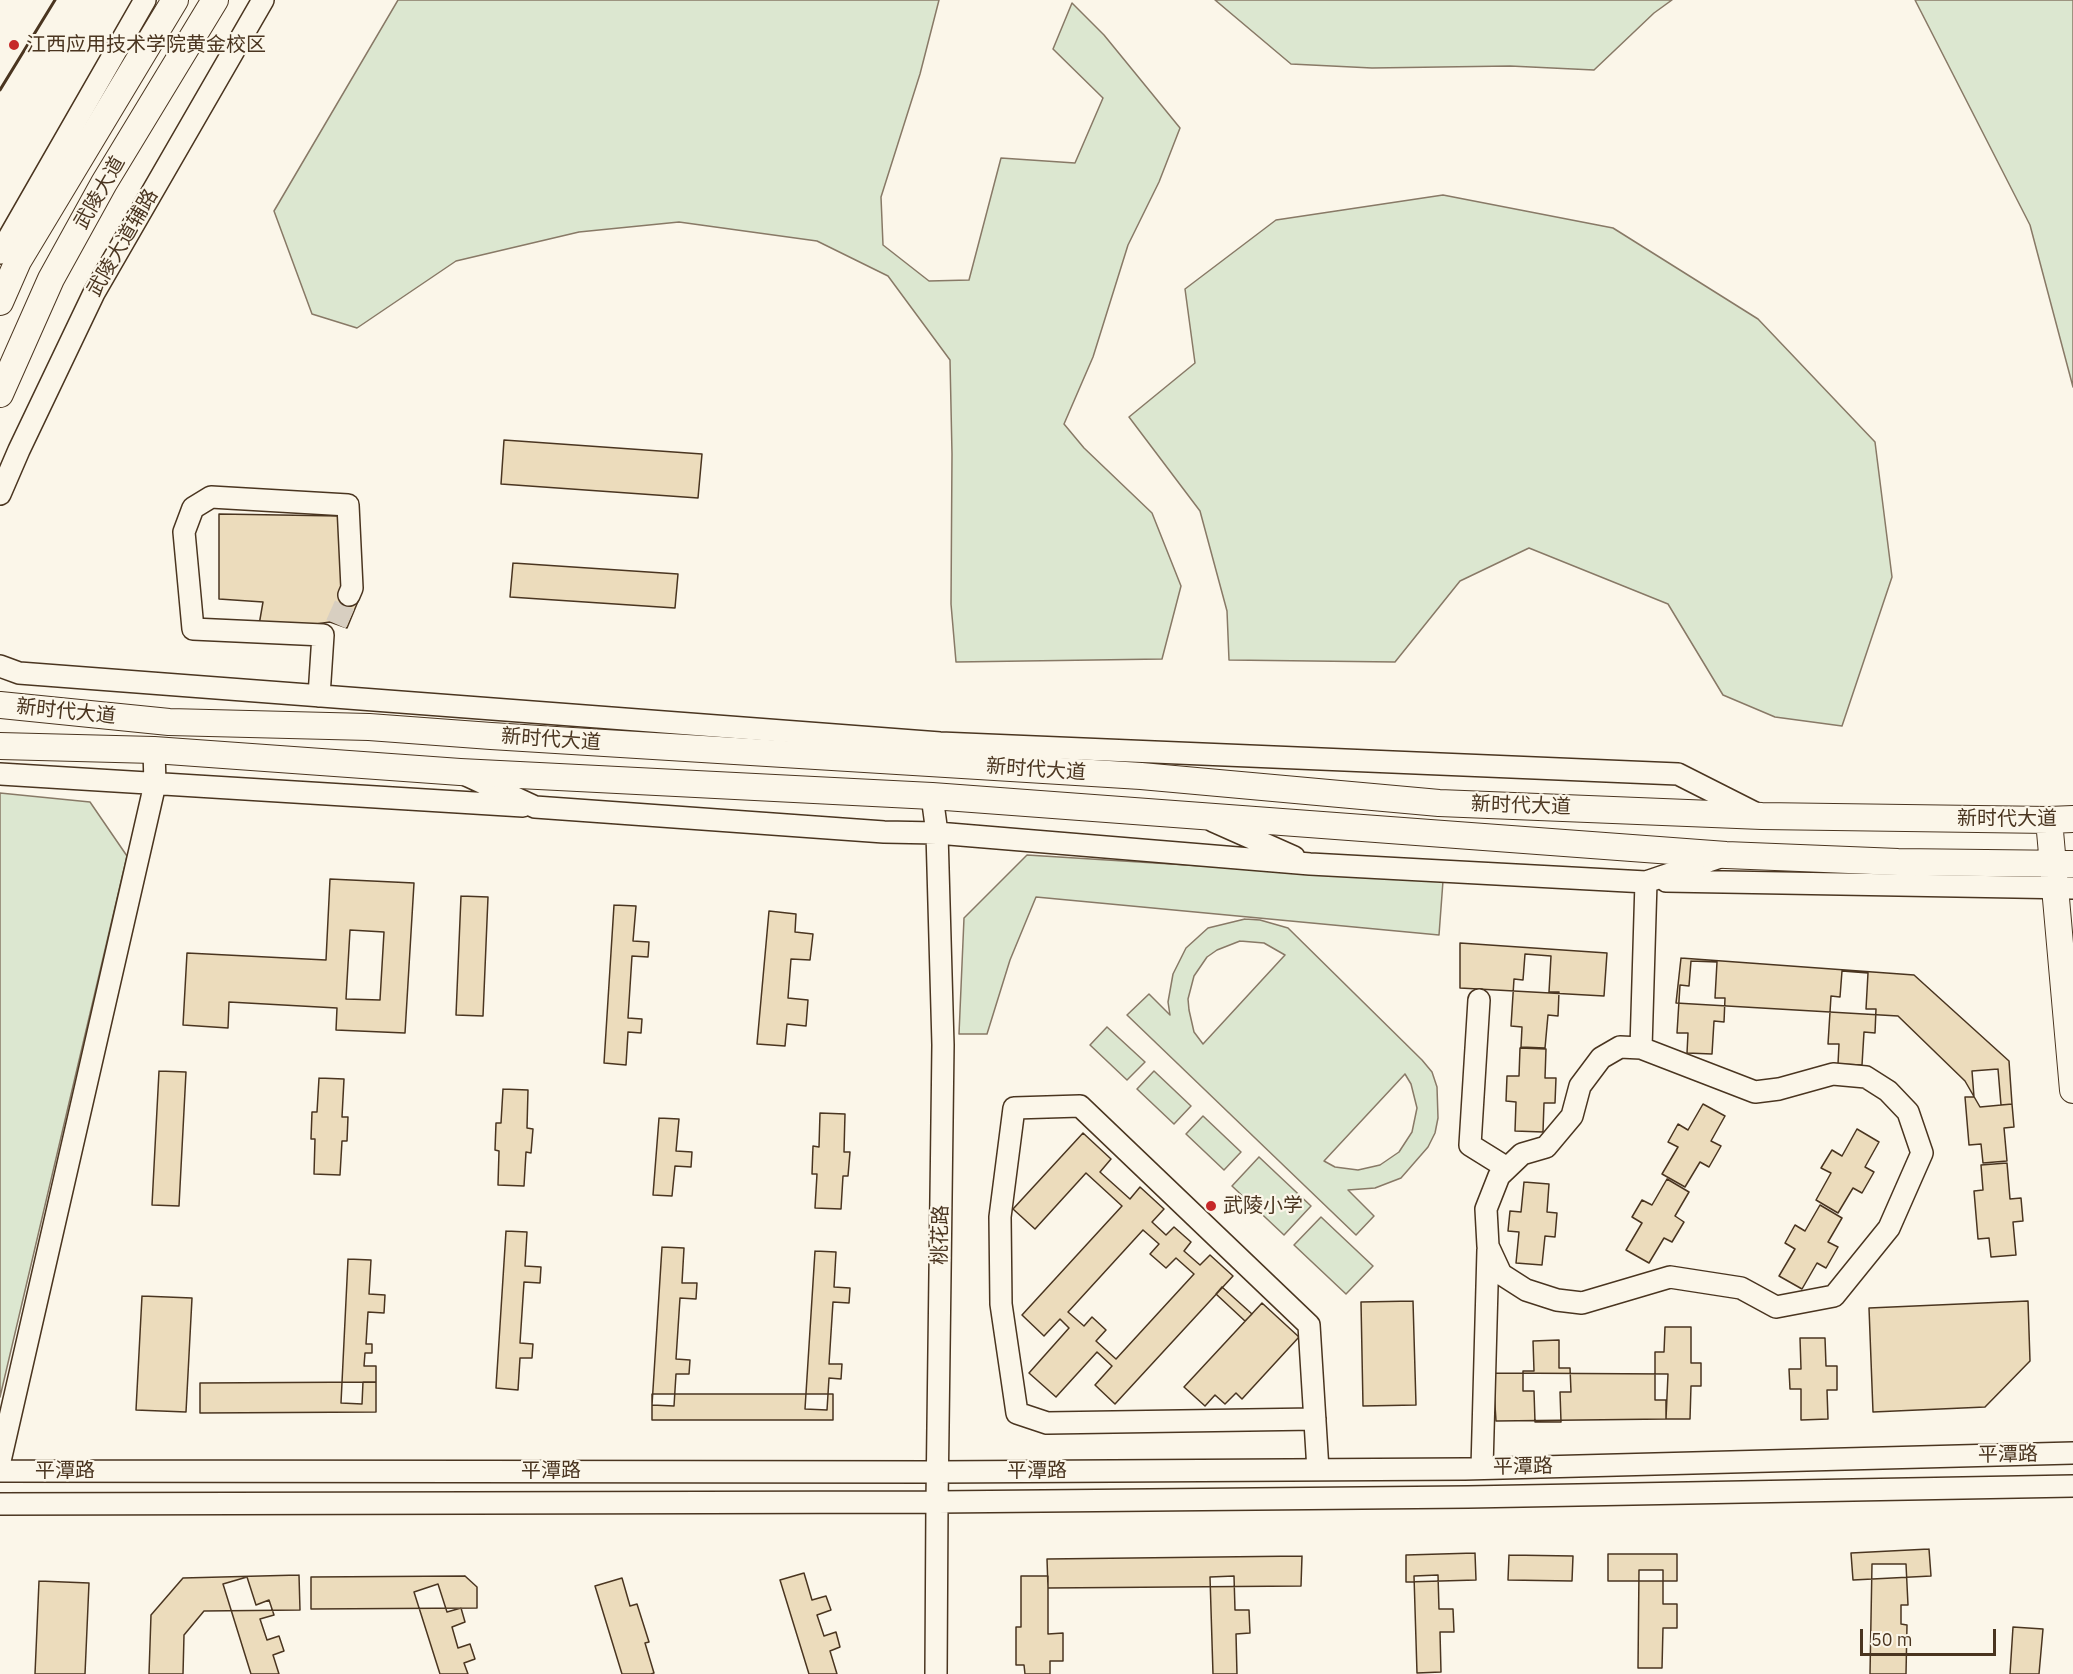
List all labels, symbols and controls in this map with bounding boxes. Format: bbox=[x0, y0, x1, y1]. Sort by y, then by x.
place label: 江西应用技术学院黄金校区 bbox=[26, 33, 266, 57]
marker: 江西应用技术学院黄金校区 bbox=[7, 38, 21, 52]
street label: 武陵大道 bbox=[70, 152, 130, 234]
street label: 武陵大道辅路 bbox=[83, 185, 163, 301]
street label: 新时代大道 bbox=[15, 695, 117, 729]
street label: 新时代大道 bbox=[500, 725, 602, 755]
street label: 新时代大道 bbox=[985, 755, 1087, 785]
street label: 新时代大道 bbox=[1471, 792, 1571, 820]
street label: 新时代大道 bbox=[1957, 807, 2057, 831]
place label: 武陵小学 bbox=[1223, 1194, 1303, 1218]
marker: 武陵小学 bbox=[1204, 1199, 1218, 1213]
street label: 桃花路 bbox=[928, 1205, 954, 1265]
street label: 平潭路 bbox=[1978, 1442, 2038, 1468]
street label: 平潭路 bbox=[1493, 1454, 1553, 1480]
street label: 平潭路 bbox=[35, 1459, 95, 1483]
street label: 平潭路 bbox=[521, 1459, 581, 1483]
street label: 平潭路 bbox=[1007, 1459, 1067, 1483]
scale bar bbox=[1863, 1617, 2000, 1655]
text: 50 m bbox=[1871, 1628, 1913, 1651]

